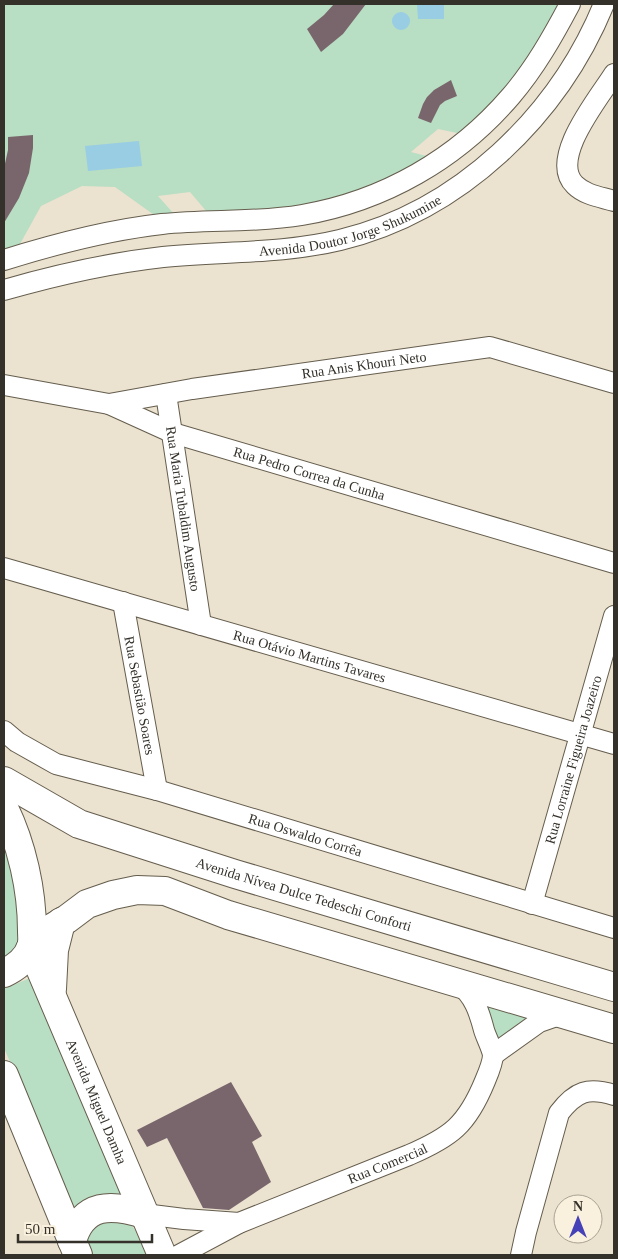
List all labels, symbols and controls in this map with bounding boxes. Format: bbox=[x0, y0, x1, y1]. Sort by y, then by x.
street label: Avenida Doutor Jorge Shukumine bbox=[258, 192, 444, 259]
street label: Rua Anis Khouri Neto bbox=[301, 349, 427, 381]
street label: Rua Maria Tubaldim Augusto bbox=[163, 425, 203, 592]
street label: Rua Pedro Correa da Cunha bbox=[232, 444, 387, 503]
street label: Rua Otávio Martins Tavares bbox=[232, 627, 387, 685]
street label: Rua Sebastião Soares bbox=[122, 635, 158, 756]
street label: Rua Lorraine Figueira Joazeiro bbox=[542, 674, 604, 846]
street label: Rua Oswaldo Corrêa bbox=[247, 811, 364, 859]
street label: Avenida Nívea Dulce Tedeschi Conforti bbox=[194, 855, 413, 934]
street label: Avenida Miguel Damha bbox=[64, 1037, 130, 1167]
street label: Rua Comercial bbox=[346, 1140, 430, 1186]
north arrow bbox=[553, 1194, 603, 1244]
text: N bbox=[573, 1199, 583, 1214]
scale bar bbox=[18, 1212, 151, 1244]
text: 50 m bbox=[25, 1221, 56, 1237]

